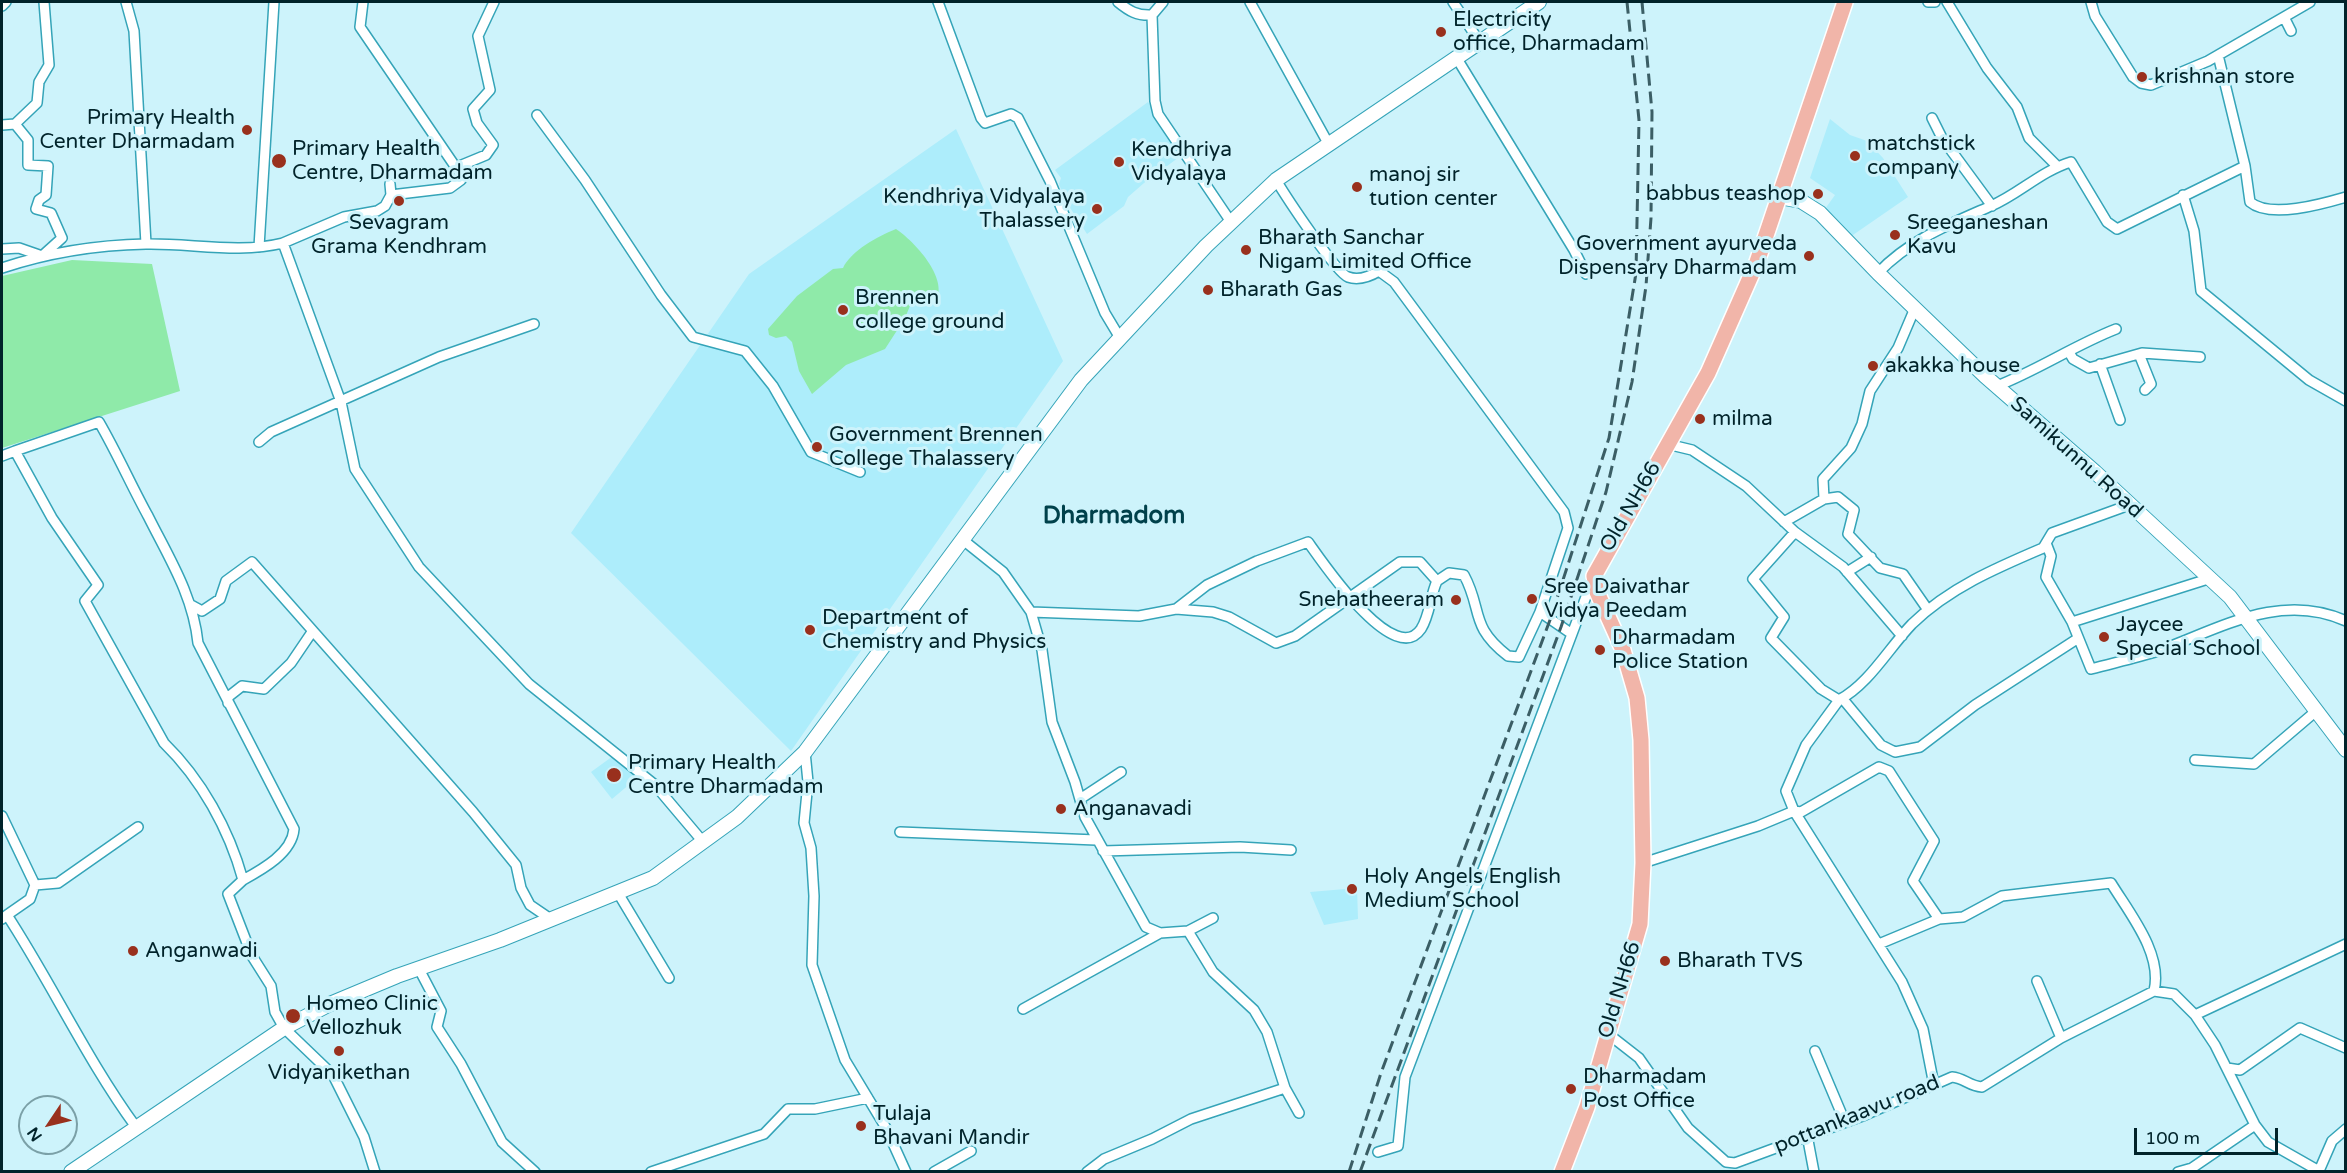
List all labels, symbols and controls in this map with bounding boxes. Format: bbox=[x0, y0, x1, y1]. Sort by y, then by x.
place label: Electricity office, Dharmadam bbox=[1453, 7, 1645, 57]
marker: Electricity office, Dharmadam bbox=[1434, 25, 1448, 39]
place label: krishnan store bbox=[2154, 64, 2295, 90]
marker: krishnan store bbox=[2135, 70, 2149, 84]
place label: Primary Health Center Dharmadam bbox=[39, 105, 235, 155]
marker: Primary Health Center Dharmadam bbox=[240, 123, 254, 137]
place label: matchstick company bbox=[1867, 131, 1976, 181]
place label: Primary Health Centre, Dharmadam bbox=[292, 136, 493, 186]
place label: Kendhriya Vidyalaya bbox=[1131, 137, 1232, 187]
marker: matchstick company bbox=[1848, 149, 1862, 163]
marker: Primary Health Centre, Dharmadam bbox=[270, 152, 288, 170]
marker: Kendhriya Vidyalaya bbox=[1112, 155, 1126, 169]
place label: manoj sir tution center bbox=[1369, 162, 1497, 212]
marker: manoj sir tution center bbox=[1350, 180, 1364, 194]
place label: babbus teashop bbox=[1646, 181, 1806, 207]
place label: Kendhriya Vidyalaya Thalassery bbox=[883, 184, 1085, 234]
marker: babbus teashop bbox=[1811, 187, 1825, 201]
marker: Sevagram Grama Kendhram bbox=[392, 194, 406, 208]
marker: Kendhriya Vidyalaya Thalassery bbox=[1090, 202, 1104, 216]
place label: Sevagram Grama Kendhram bbox=[311, 210, 487, 260]
place label: Sreeganeshan Kavu bbox=[1907, 210, 2048, 260]
place label: Bharath Sanchar Nigam Limited Office bbox=[1258, 225, 1472, 275]
marker: Sreeganeshan Kavu bbox=[1888, 228, 1902, 242]
place label: Government ayurveda Dispensary Dharmadam bbox=[1558, 231, 1797, 281]
marker: Bharath Sanchar Nigam Limited Office bbox=[1239, 243, 1253, 257]
marker: Government ayurveda Dispensary Dharmadam bbox=[1802, 249, 1816, 263]
place label: Bharath Gas bbox=[1220, 277, 1343, 303]
marker: Bharath Gas bbox=[1201, 283, 1215, 297]
place label: Brennen college ground bbox=[855, 285, 1004, 335]
marker: Brennen college ground bbox=[836, 303, 850, 317]
place label: akakka house bbox=[1885, 353, 2020, 379]
marker: akakka house bbox=[1866, 359, 1880, 373]
street label: Samikunnu Road bbox=[2004, 392, 2148, 524]
place label: milma bbox=[1712, 406, 1773, 432]
marker: milma bbox=[1693, 412, 1707, 426]
place label: Government Brennen College Thalassery bbox=[829, 422, 1043, 472]
marker: Government Brennen College Thalassery bbox=[810, 440, 824, 454]
street label: Old NH66 bbox=[1595, 457, 1667, 557]
district label: Dharmadom bbox=[1043, 503, 1185, 531]
place label: Sree Daivathar Vidya Peedam bbox=[1544, 574, 1690, 624]
place label: Snehatheeram bbox=[1299, 587, 1444, 613]
marker: Sree Daivathar Vidya Peedam bbox=[1525, 592, 1539, 606]
marker: Snehatheeram bbox=[1449, 593, 1463, 607]
place label: Department of Chemistry and Physics bbox=[822, 605, 1046, 655]
place label: Jaycee Special School bbox=[2116, 612, 2261, 662]
marker: Department of Chemistry and Physics bbox=[803, 623, 817, 637]
place label: Dharmadam Police Station bbox=[1612, 625, 1748, 675]
marker: Jaycee Special School bbox=[2097, 630, 2111, 644]
marker: Dharmadam Police Station bbox=[1593, 643, 1607, 657]
place label: Primary Health Centre Dharmadam bbox=[628, 750, 823, 800]
marker: Primary Health Centre Dharmadam bbox=[605, 766, 623, 784]
place label: Anganavadi bbox=[1073, 796, 1192, 822]
marker: Anganavadi bbox=[1054, 802, 1068, 816]
place label: Holy Angels English Medium School bbox=[1364, 864, 1561, 914]
marker: Holy Angels English Medium School bbox=[1345, 882, 1359, 896]
place label: Anganwadi bbox=[145, 938, 258, 964]
street label: Old NH66 bbox=[1593, 939, 1647, 1041]
marker: Anganwadi bbox=[126, 944, 140, 958]
place label: Bharath TVS bbox=[1677, 948, 1803, 974]
marker: Bharath TVS bbox=[1658, 954, 1672, 968]
place label: Homeo Clinic Vellozhuk bbox=[306, 991, 438, 1041]
marker: Homeo Clinic Vellozhuk bbox=[284, 1007, 302, 1025]
marker: Vidyanikethan bbox=[332, 1044, 346, 1058]
place label: Vidyanikethan bbox=[268, 1060, 410, 1086]
place label: Dharmadam Post Office bbox=[1583, 1064, 1707, 1114]
street label: pottankaavu road bbox=[1771, 1070, 1943, 1160]
marker: Dharmadam Post Office bbox=[1564, 1082, 1578, 1096]
north arrow bbox=[18, 1095, 78, 1155]
place label: Tulaja Bhavani Mandir bbox=[873, 1101, 1029, 1151]
scale bar bbox=[2137, 1116, 2281, 1154]
marker: Tulaja Bhavani Mandir bbox=[854, 1119, 868, 1133]
text: N bbox=[23, 1123, 47, 1145]
text: 100 m bbox=[2145, 1127, 2200, 1149]

